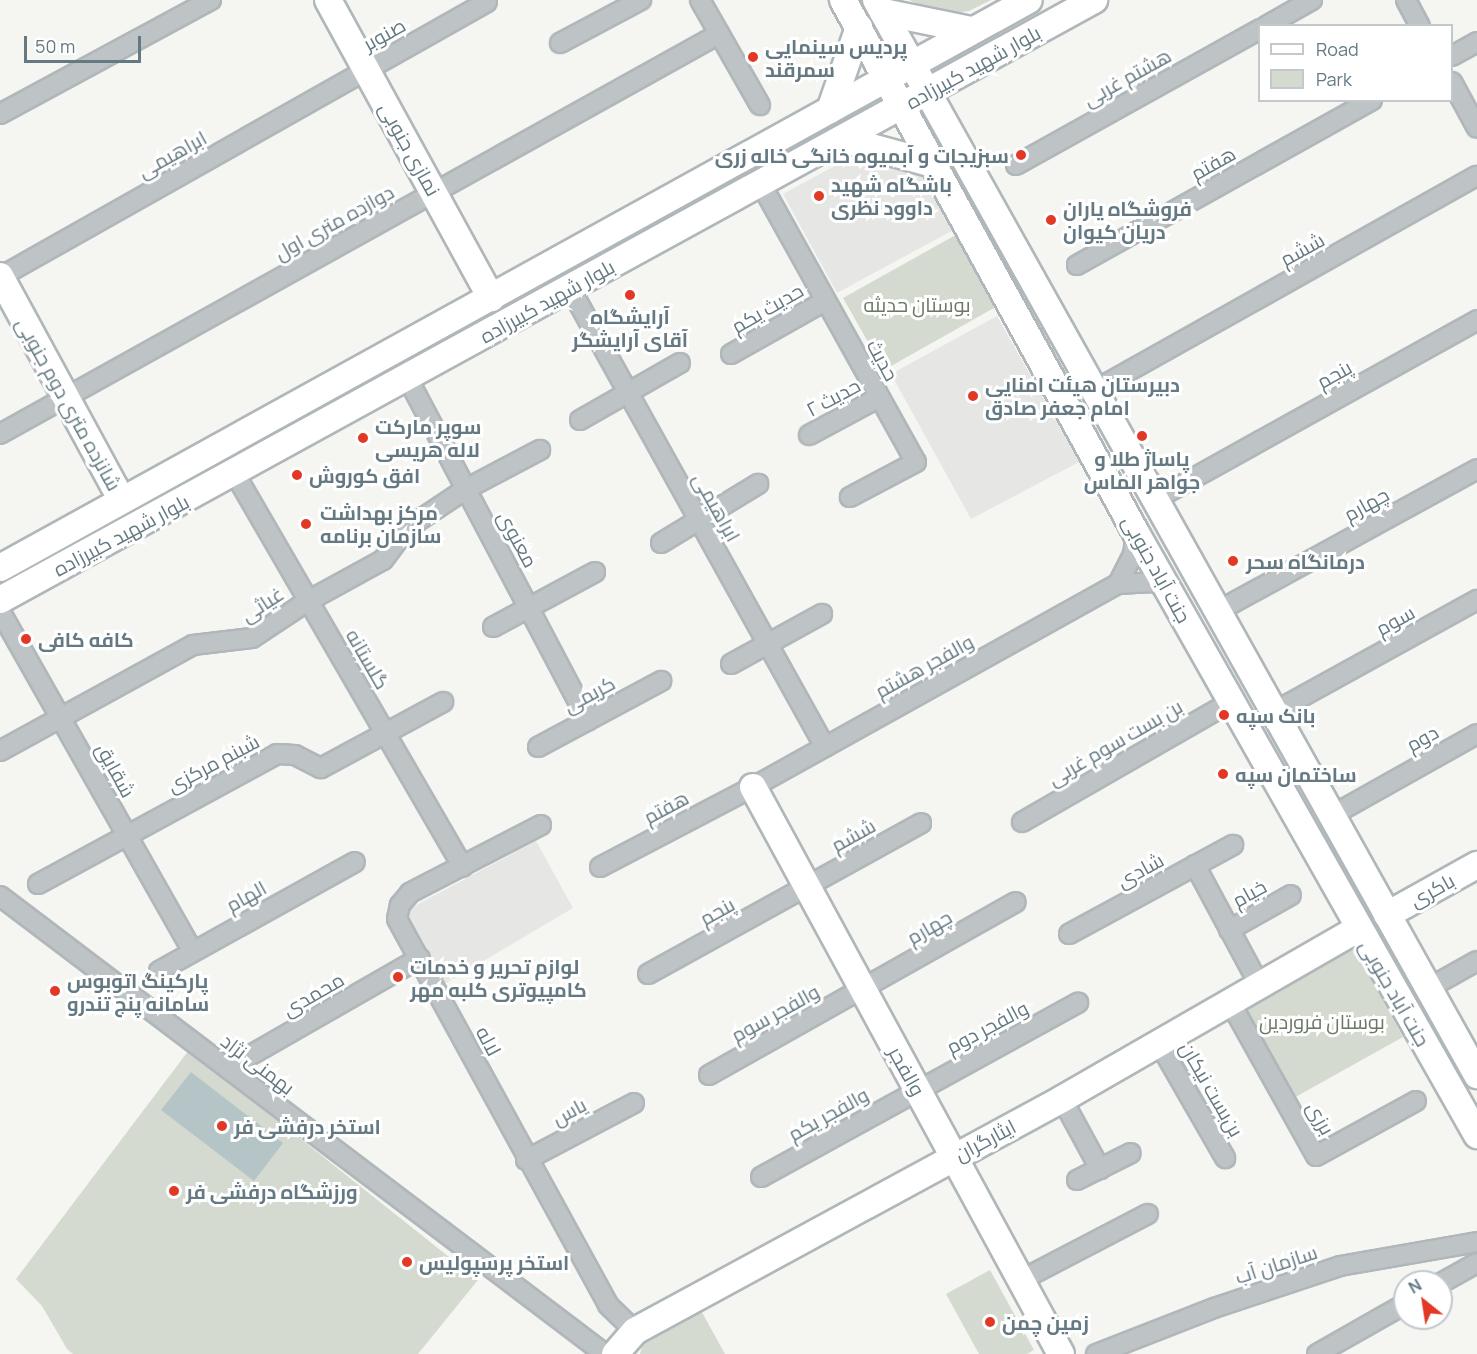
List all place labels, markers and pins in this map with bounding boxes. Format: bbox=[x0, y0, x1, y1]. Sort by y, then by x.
place label: پردیس سینمایی سمرقند bbox=[765, 34, 907, 81]
marker: پردیس سینمایی سمرقند bbox=[746, 50, 760, 64]
place label: سبزیجات و آبمیوه خانگی خاله زری bbox=[715, 143, 1009, 167]
marker: سبزیجات و آبمیوه خانگی خاله زری bbox=[1014, 148, 1028, 162]
place label: باشگاه شهید داوود نظری bbox=[831, 172, 952, 219]
marker: باشگاه شهید داوود نظری bbox=[812, 189, 826, 203]
place label: فروشگاه یاران دریان کیوان bbox=[1063, 196, 1192, 243]
marker: فروشگاه یاران دریان کیوان bbox=[1044, 213, 1058, 227]
marker: آرایشگاه آقای آرایشگر bbox=[623, 288, 637, 302]
place label: آرایشگاه آقای آرایشگر bbox=[572, 304, 688, 351]
place label: دبیرستان هیئت امنایی امام جعفر صادق bbox=[985, 372, 1180, 419]
marker: دبیرستان هیئت امنایی امام جعفر صادق bbox=[966, 389, 980, 403]
place label: سوپر مارکت لاله هریسی bbox=[375, 414, 481, 461]
marker: پاساژ طلا و جواهر الماس bbox=[1135, 429, 1149, 443]
marker: سوپر مارکت لاله هریسی bbox=[356, 431, 370, 445]
place label: پاساژ طلا و جواهر الماس bbox=[1084, 446, 1200, 493]
place label: افق کوروش bbox=[309, 463, 420, 487]
marker: افق کوروش bbox=[290, 468, 304, 482]
place label: مرکز بهداشت سازمان برنامه bbox=[320, 500, 441, 547]
marker: مرکز بهداشت سازمان برنامه bbox=[297, 515, 315, 533]
place label: درمانگاه سحر bbox=[1246, 549, 1365, 573]
marker: درمانگاه سحر bbox=[1224, 552, 1242, 570]
place label: کافه کافی bbox=[38, 627, 134, 651]
marker: کافه کافی bbox=[19, 632, 33, 646]
place label: بانک سپه bbox=[1236, 703, 1315, 727]
marker: بانک سپه bbox=[1217, 708, 1231, 722]
place label: ساختمان سپه bbox=[1235, 762, 1357, 786]
marker: ساختمان سپه bbox=[1216, 767, 1230, 781]
place label: لوازم تحریر و خدمات کامپیوتری کلبه مهر bbox=[410, 954, 587, 1001]
place label: پارکینگ اتوبوس سامانه پنج تندرو bbox=[67, 968, 209, 1015]
marker: لوازم تحریر و خدمات کامپیوتری کلبه مهر bbox=[391, 970, 405, 984]
marker: پارکینگ اتوبوس سامانه پنج تندرو bbox=[48, 984, 62, 998]
place label: استخر درفشی فر bbox=[234, 1114, 381, 1138]
marker: استخر درفشی فر bbox=[215, 1119, 229, 1133]
place label: ورزشگاه درفشی فر bbox=[186, 1179, 358, 1203]
marker: ورزشگاه درفشی فر bbox=[167, 1184, 181, 1198]
place label: استخر پرسپولیس bbox=[419, 1250, 569, 1274]
marker: استخر پرسپولیس bbox=[400, 1255, 414, 1269]
place label: زمین چمن bbox=[1002, 1310, 1089, 1334]
marker: زمین چمن bbox=[983, 1315, 997, 1329]

